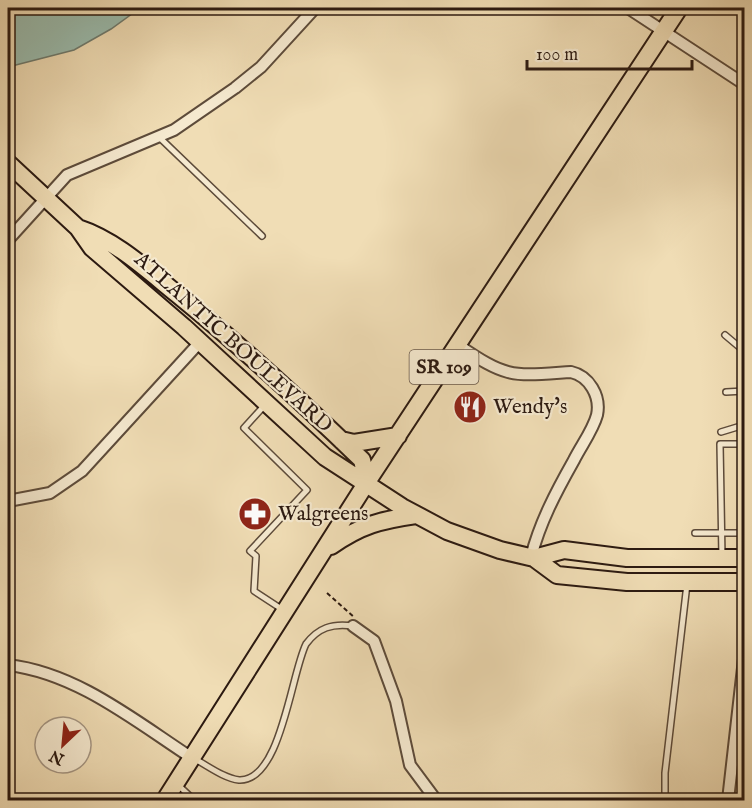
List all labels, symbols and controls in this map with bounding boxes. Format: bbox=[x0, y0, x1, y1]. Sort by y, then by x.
scale bar bbox=[527, 33, 692, 71]
text: 100 m bbox=[536, 44, 578, 67]
street label: ATLANTIC BOULEVARD bbox=[127, 246, 338, 439]
road number: SR 109 bbox=[410, 350, 478, 384]
restaurant icon: Wendy's bbox=[452, 389, 488, 425]
place label: Wendy's bbox=[493, 394, 567, 421]
pharmacy icon: Walgreens bbox=[237, 496, 273, 532]
place label: Walgreens bbox=[278, 501, 369, 528]
north arrow bbox=[33, 715, 93, 775]
text: N bbox=[47, 745, 69, 769]

